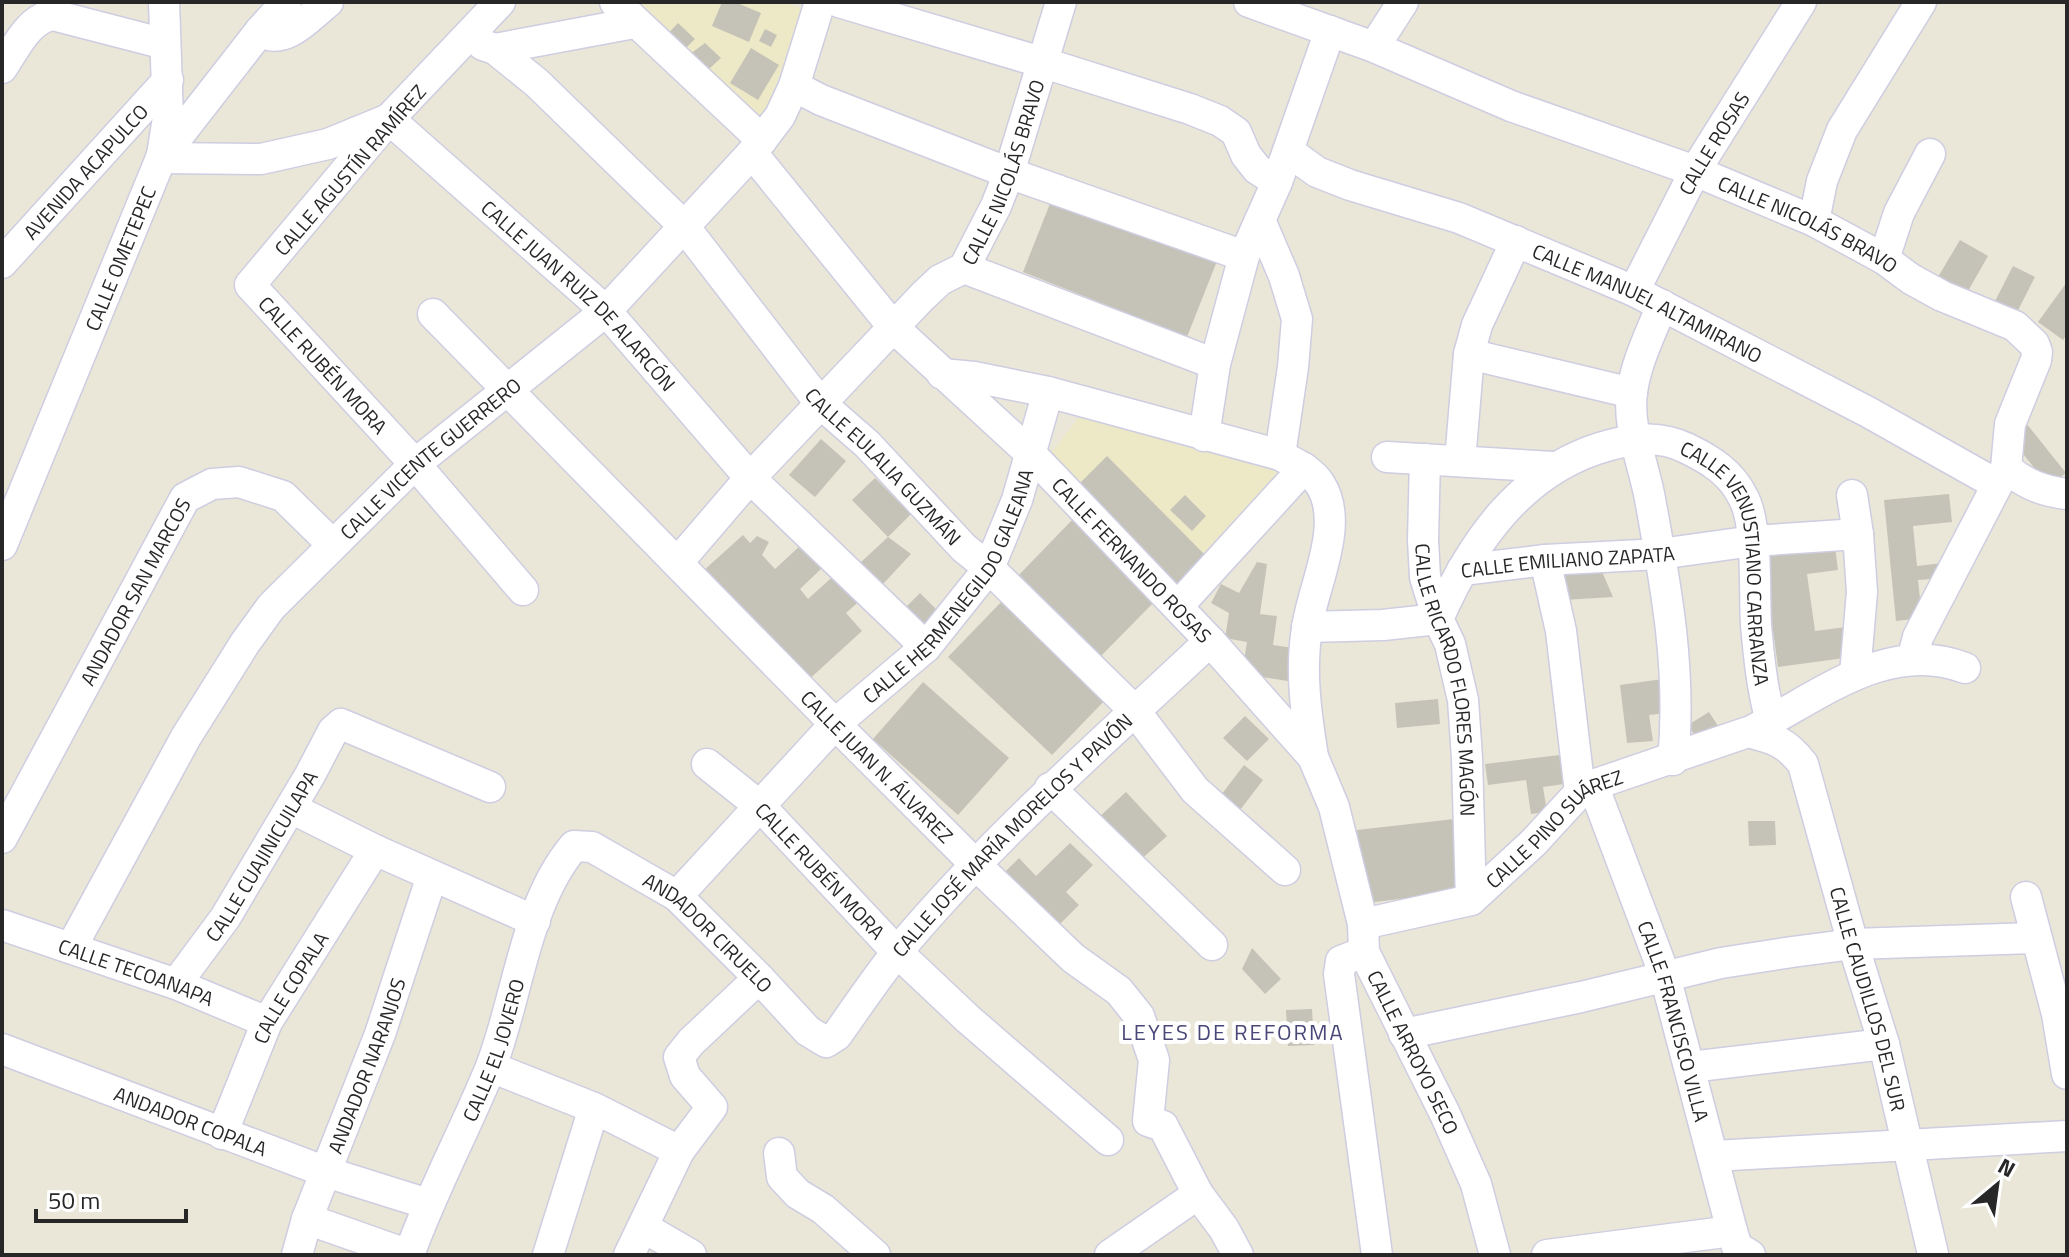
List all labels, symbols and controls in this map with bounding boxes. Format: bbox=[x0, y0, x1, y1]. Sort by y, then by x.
street label: CALLE NICOLÁS BRAVO bbox=[953, 75, 1052, 270]
street label: CALLE AGUSTÍN RAMÍREZ bbox=[267, 77, 433, 263]
street label: CALLE ROSAS bbox=[1670, 85, 1757, 200]
street label: AVENIDA ACAPULCO bbox=[15, 96, 155, 246]
street label: CALLE NICOLÁS BRAVO bbox=[1713, 167, 1905, 280]
street label: CALLE OMETEPEC bbox=[76, 181, 163, 335]
street label: CALLE JUAN RUIZ DE ALARCÓN bbox=[475, 192, 684, 398]
street label: CALLE MANUEL ALTAMIRANO bbox=[1528, 235, 1768, 370]
street label: CALLE RUBÉN MORA bbox=[252, 289, 395, 441]
street label: CALLE VICENTE GUERRERO bbox=[332, 369, 528, 546]
street label: CALLE EULALIA GUZMÁN bbox=[798, 381, 969, 552]
street label: CALLE VENUSTIANO CARRANZA bbox=[1675, 432, 1778, 688]
street label: CALLE HERMENEGILDO GALEANA bbox=[855, 465, 1041, 710]
street label: CALLE FERNANDO ROSAS bbox=[1045, 470, 1219, 650]
street label: ANDADOR SAN MARCOS bbox=[71, 492, 198, 691]
street label: CALLE EMILIANO ZAPATA bbox=[1459, 537, 1676, 586]
street label: CALLE RICARDO FLORES MAGÓN bbox=[1408, 542, 1484, 817]
street label: CALLE JUAN N. ÁLVAREZ bbox=[794, 682, 961, 850]
street label: CALLE JOSÉ MARÍA MORELOS Y PAVÓN bbox=[884, 705, 1139, 963]
street label: CALLE PINO SUÁREZ bbox=[1478, 760, 1627, 895]
street label: CALLE CUAJINICUILAPA bbox=[197, 764, 325, 948]
street label: CALLE RUBÉN MORA bbox=[748, 795, 893, 946]
street label: ANDADOR CIRUELO bbox=[637, 864, 780, 999]
street label: CALLE CAUDILLOS DEL SUR bbox=[1822, 883, 1915, 1114]
street label: CALLE FRANCISCO VILLA bbox=[1630, 916, 1718, 1125]
street label: CALLE COPALA bbox=[245, 925, 336, 1048]
street label: CALLE TECOANAPA bbox=[54, 930, 219, 1014]
street label: CALLE ARROYO SECO bbox=[1360, 964, 1468, 1139]
street label: ANDADOR NARANJOS bbox=[319, 974, 413, 1158]
street label: CALLE EL JOVERO bbox=[454, 975, 532, 1126]
district label: LEYES DE REFORMA bbox=[1121, 1015, 1345, 1049]
street label: ANDADOR COPALA bbox=[110, 1078, 272, 1164]
north arrow bbox=[1957, 1145, 2037, 1225]
text: N bbox=[1992, 1149, 2022, 1186]
scale bar bbox=[36, 1173, 186, 1223]
text: 50 m bbox=[48, 1182, 100, 1218]

